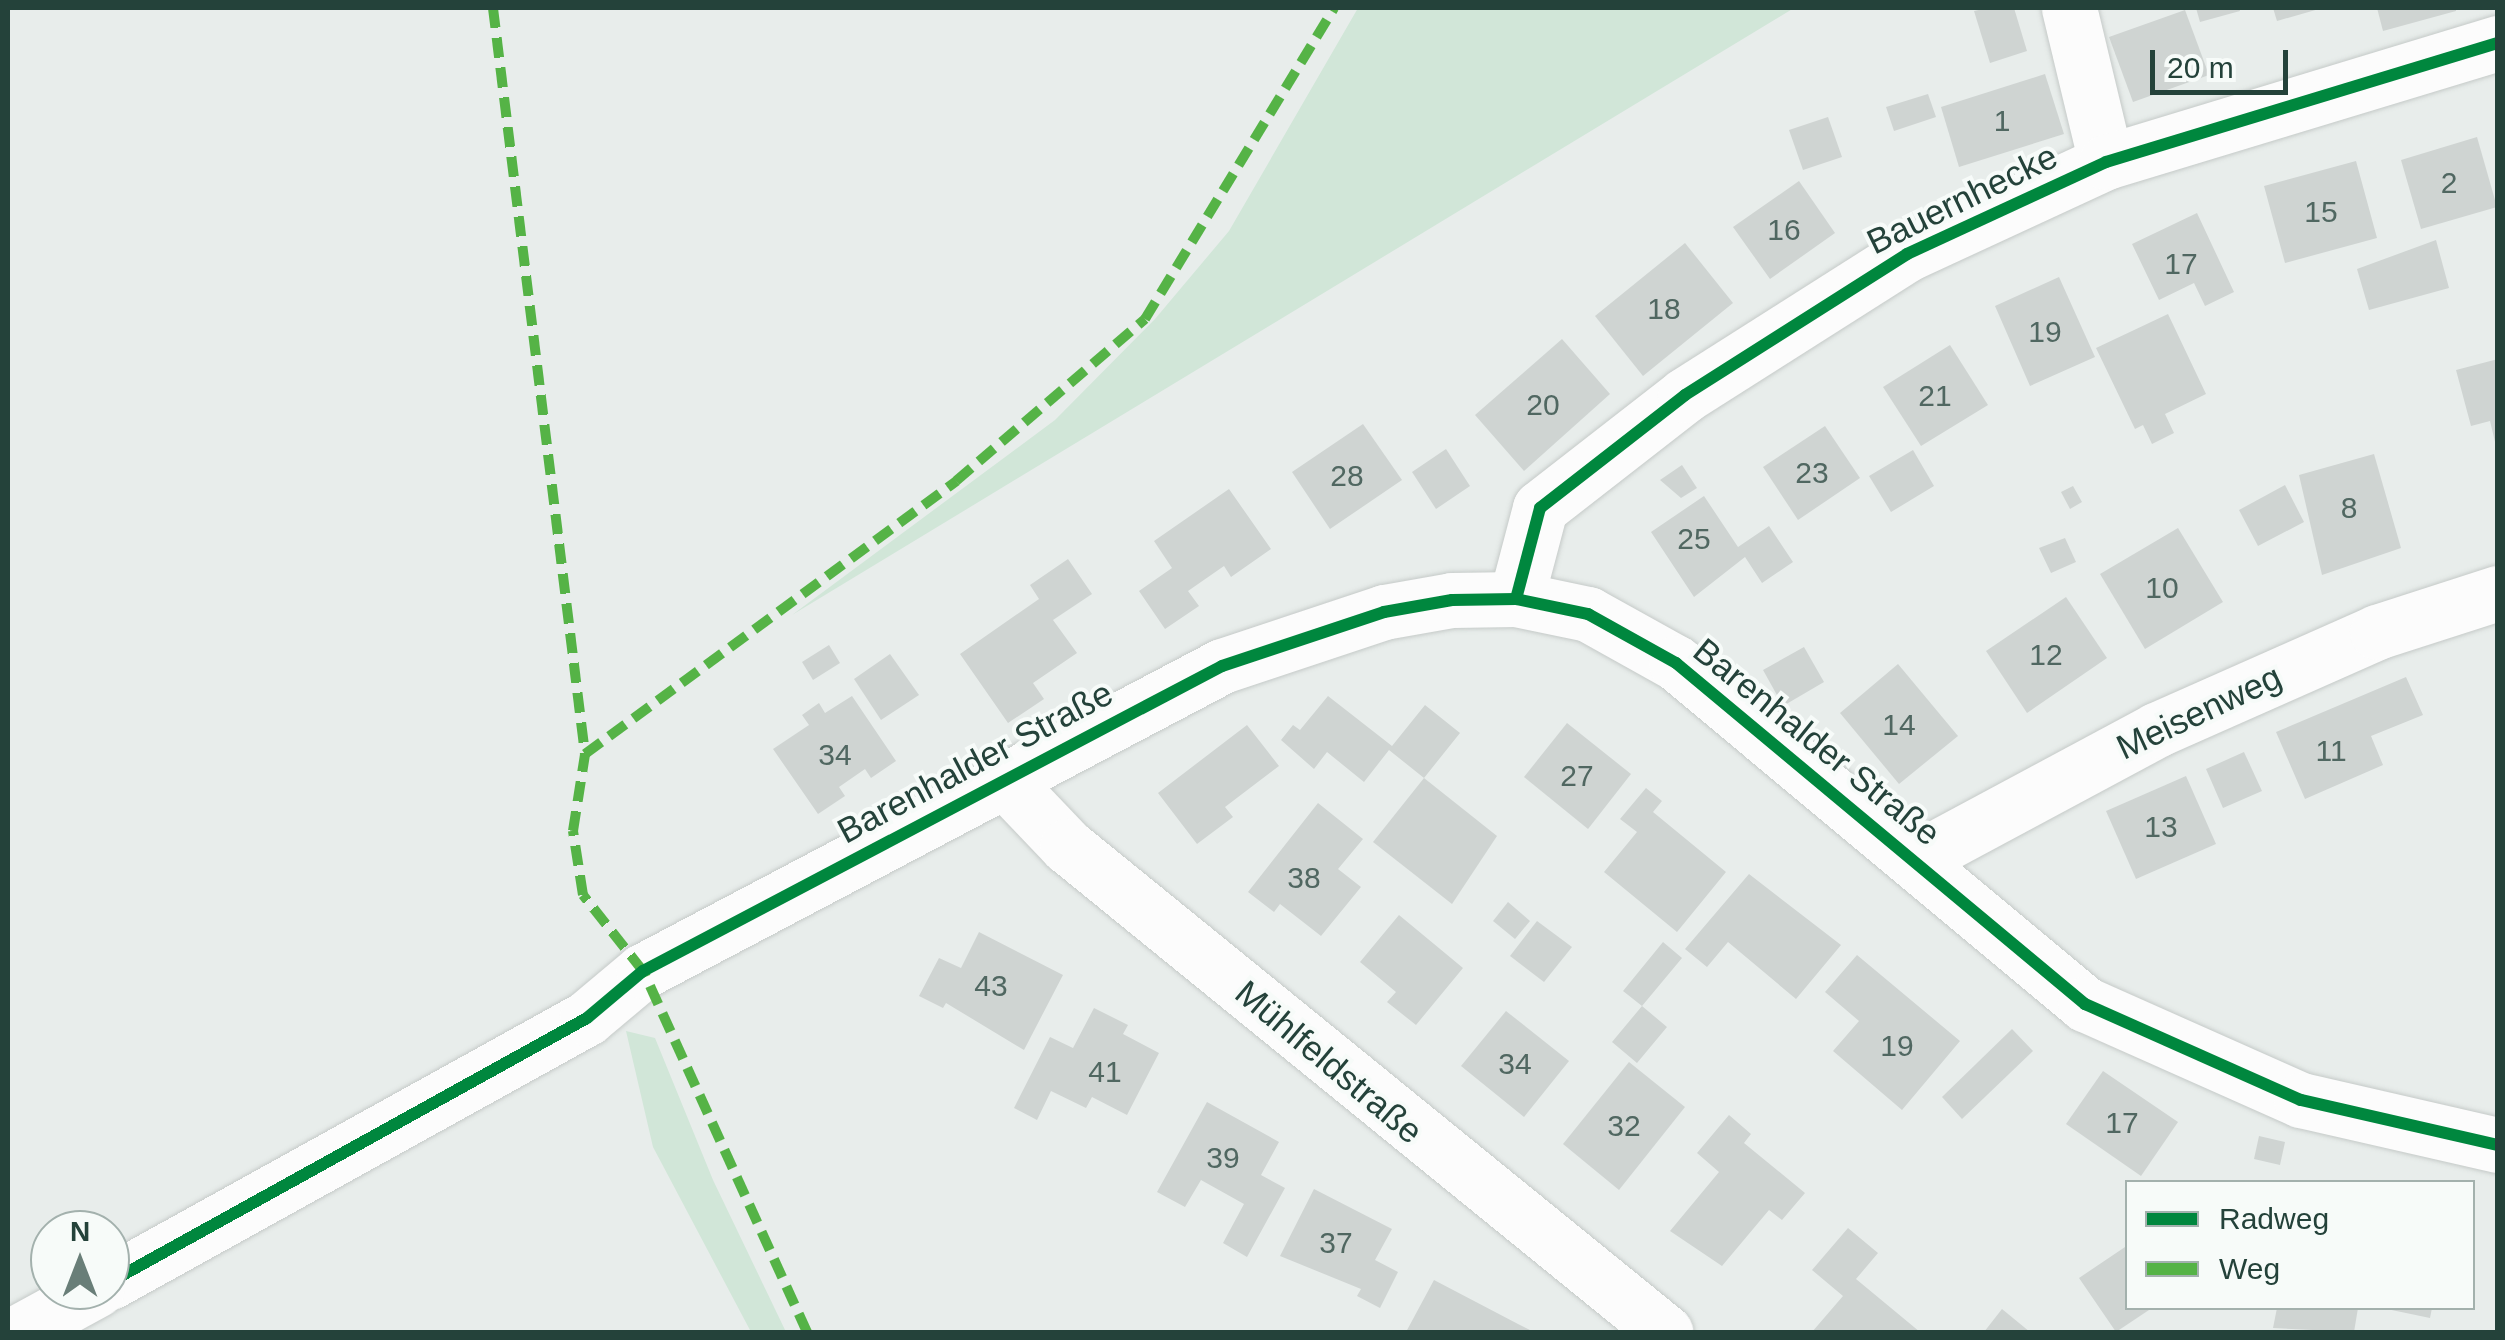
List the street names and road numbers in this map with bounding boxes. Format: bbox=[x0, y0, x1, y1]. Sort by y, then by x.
street label: Bauernhecke bbox=[1860, 135, 2064, 263]
street label: Barenhalder Straße bbox=[1685, 630, 1949, 854]
street label: Meisenweg bbox=[2110, 656, 2288, 768]
street label: Barenhalder Straße bbox=[830, 672, 1120, 852]
street label: Mühlfeldstraße bbox=[1227, 972, 1431, 1152]

